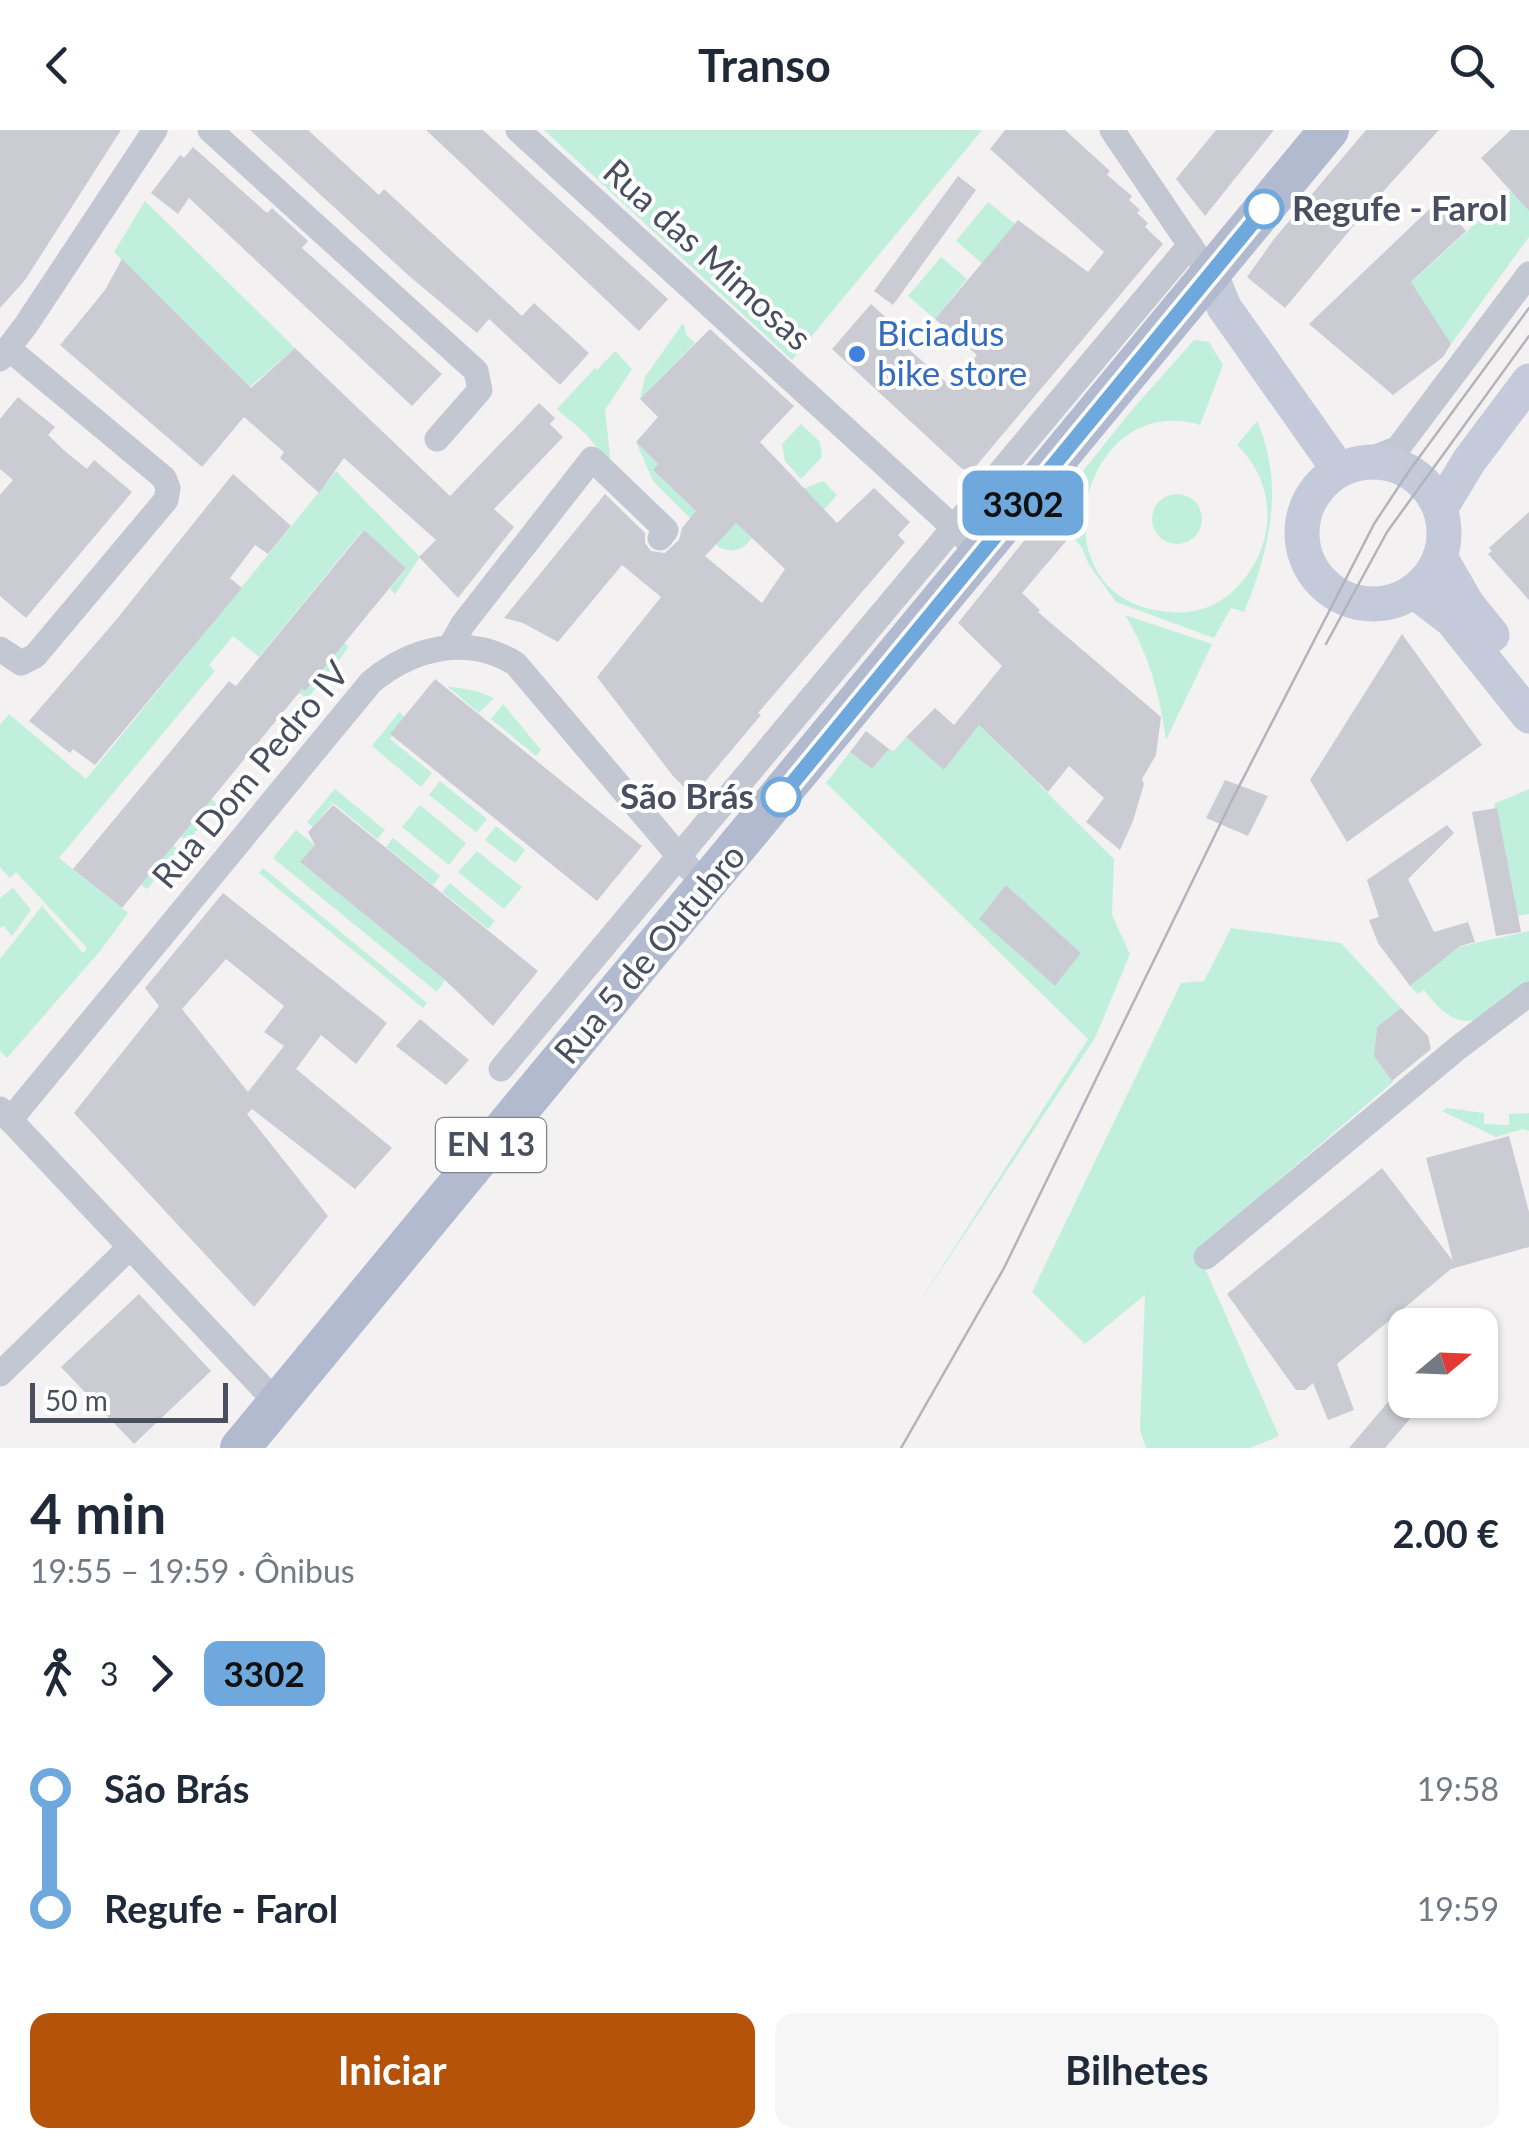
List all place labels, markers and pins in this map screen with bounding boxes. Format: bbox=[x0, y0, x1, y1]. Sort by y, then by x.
place label: Regufe - Farol bbox=[1292, 186, 1508, 228]
marker: Regufe - Farol bbox=[1245, 190, 1283, 228]
place label: Biciadus bike store bbox=[877, 311, 1027, 393]
marker: Biciadus bike store bbox=[846, 343, 868, 365]
place label: São Brás bbox=[620, 774, 754, 816]
marker: São Brás bbox=[762, 778, 800, 816]

